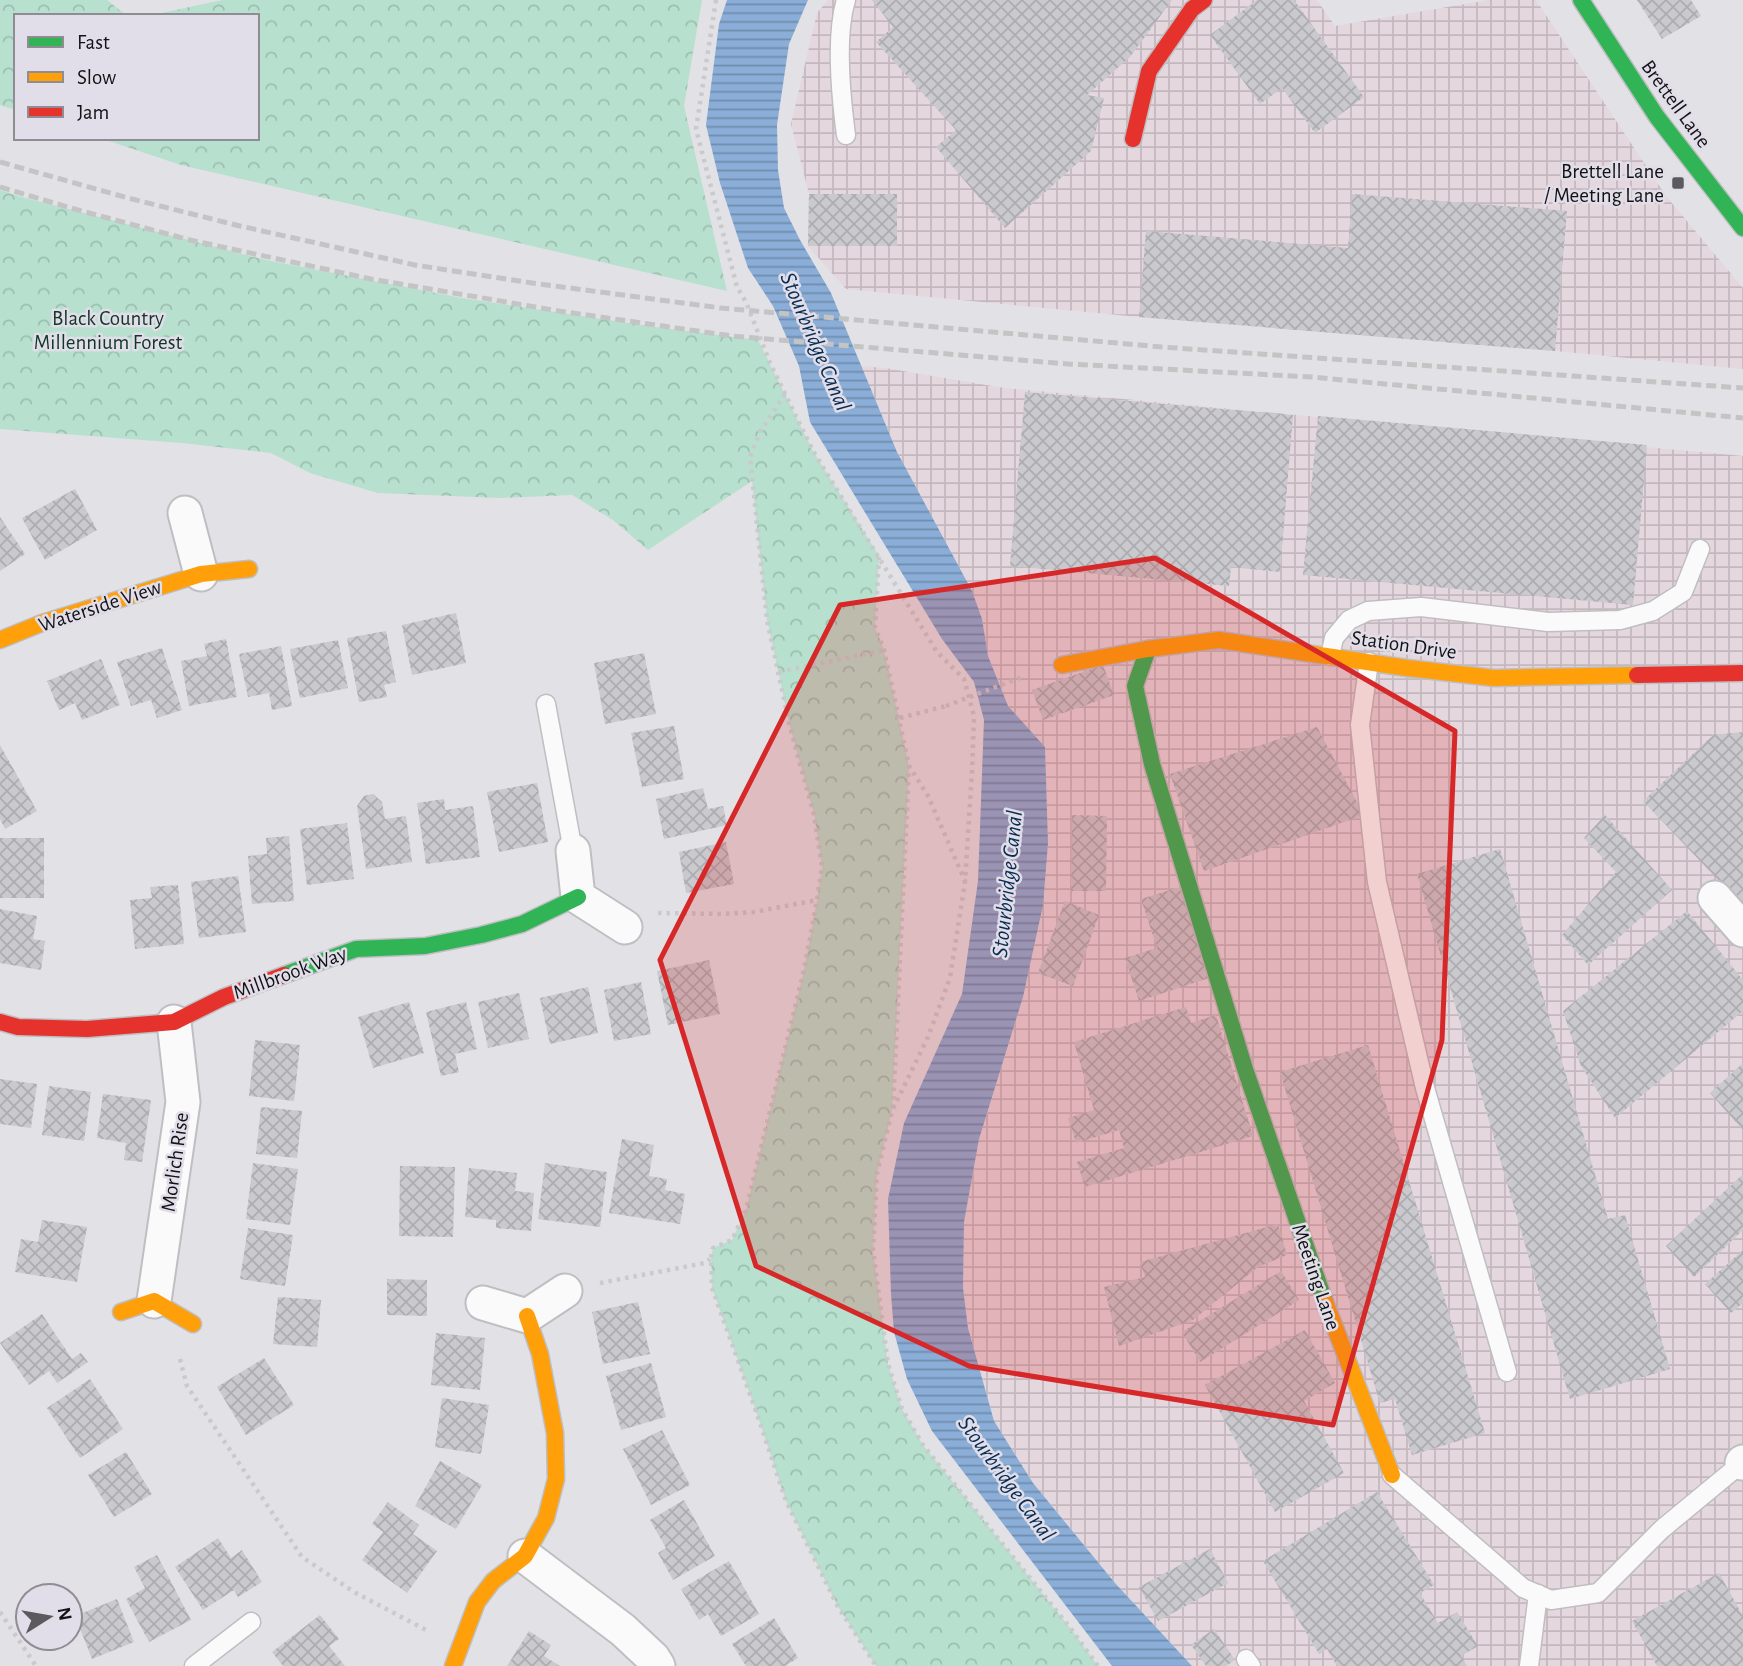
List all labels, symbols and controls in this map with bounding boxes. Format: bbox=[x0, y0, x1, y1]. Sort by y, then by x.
legend bbox=[14, 14, 259, 140]
text: Fast bbox=[77, 32, 110, 53]
street label: Brettell Lane bbox=[1637, 56, 1715, 152]
text: Slow bbox=[77, 67, 116, 88]
text: Jam bbox=[77, 102, 109, 123]
place label: Brettell Lane / Meeting Lane bbox=[1544, 161, 1664, 206]
marker: Brettell Lane / Meeting Lane bbox=[1670, 175, 1686, 191]
water label: Stourbridge Canal bbox=[775, 269, 855, 415]
park label: Black Country Millennium Forest bbox=[34, 308, 182, 353]
street label: Waterside View bbox=[36, 576, 164, 636]
street label: Station Drive bbox=[1350, 627, 1458, 663]
water label: Stourbridge Canal bbox=[989, 809, 1027, 959]
street label: Millbrook Way bbox=[230, 943, 350, 1003]
street label: Morlich Rise bbox=[158, 1111, 192, 1213]
street label: Meeting Lane bbox=[1288, 1221, 1344, 1333]
water label: Stourbridge Canal bbox=[953, 1412, 1059, 1546]
north arrow bbox=[14, 1582, 84, 1652]
text: N bbox=[54, 1606, 75, 1622]

